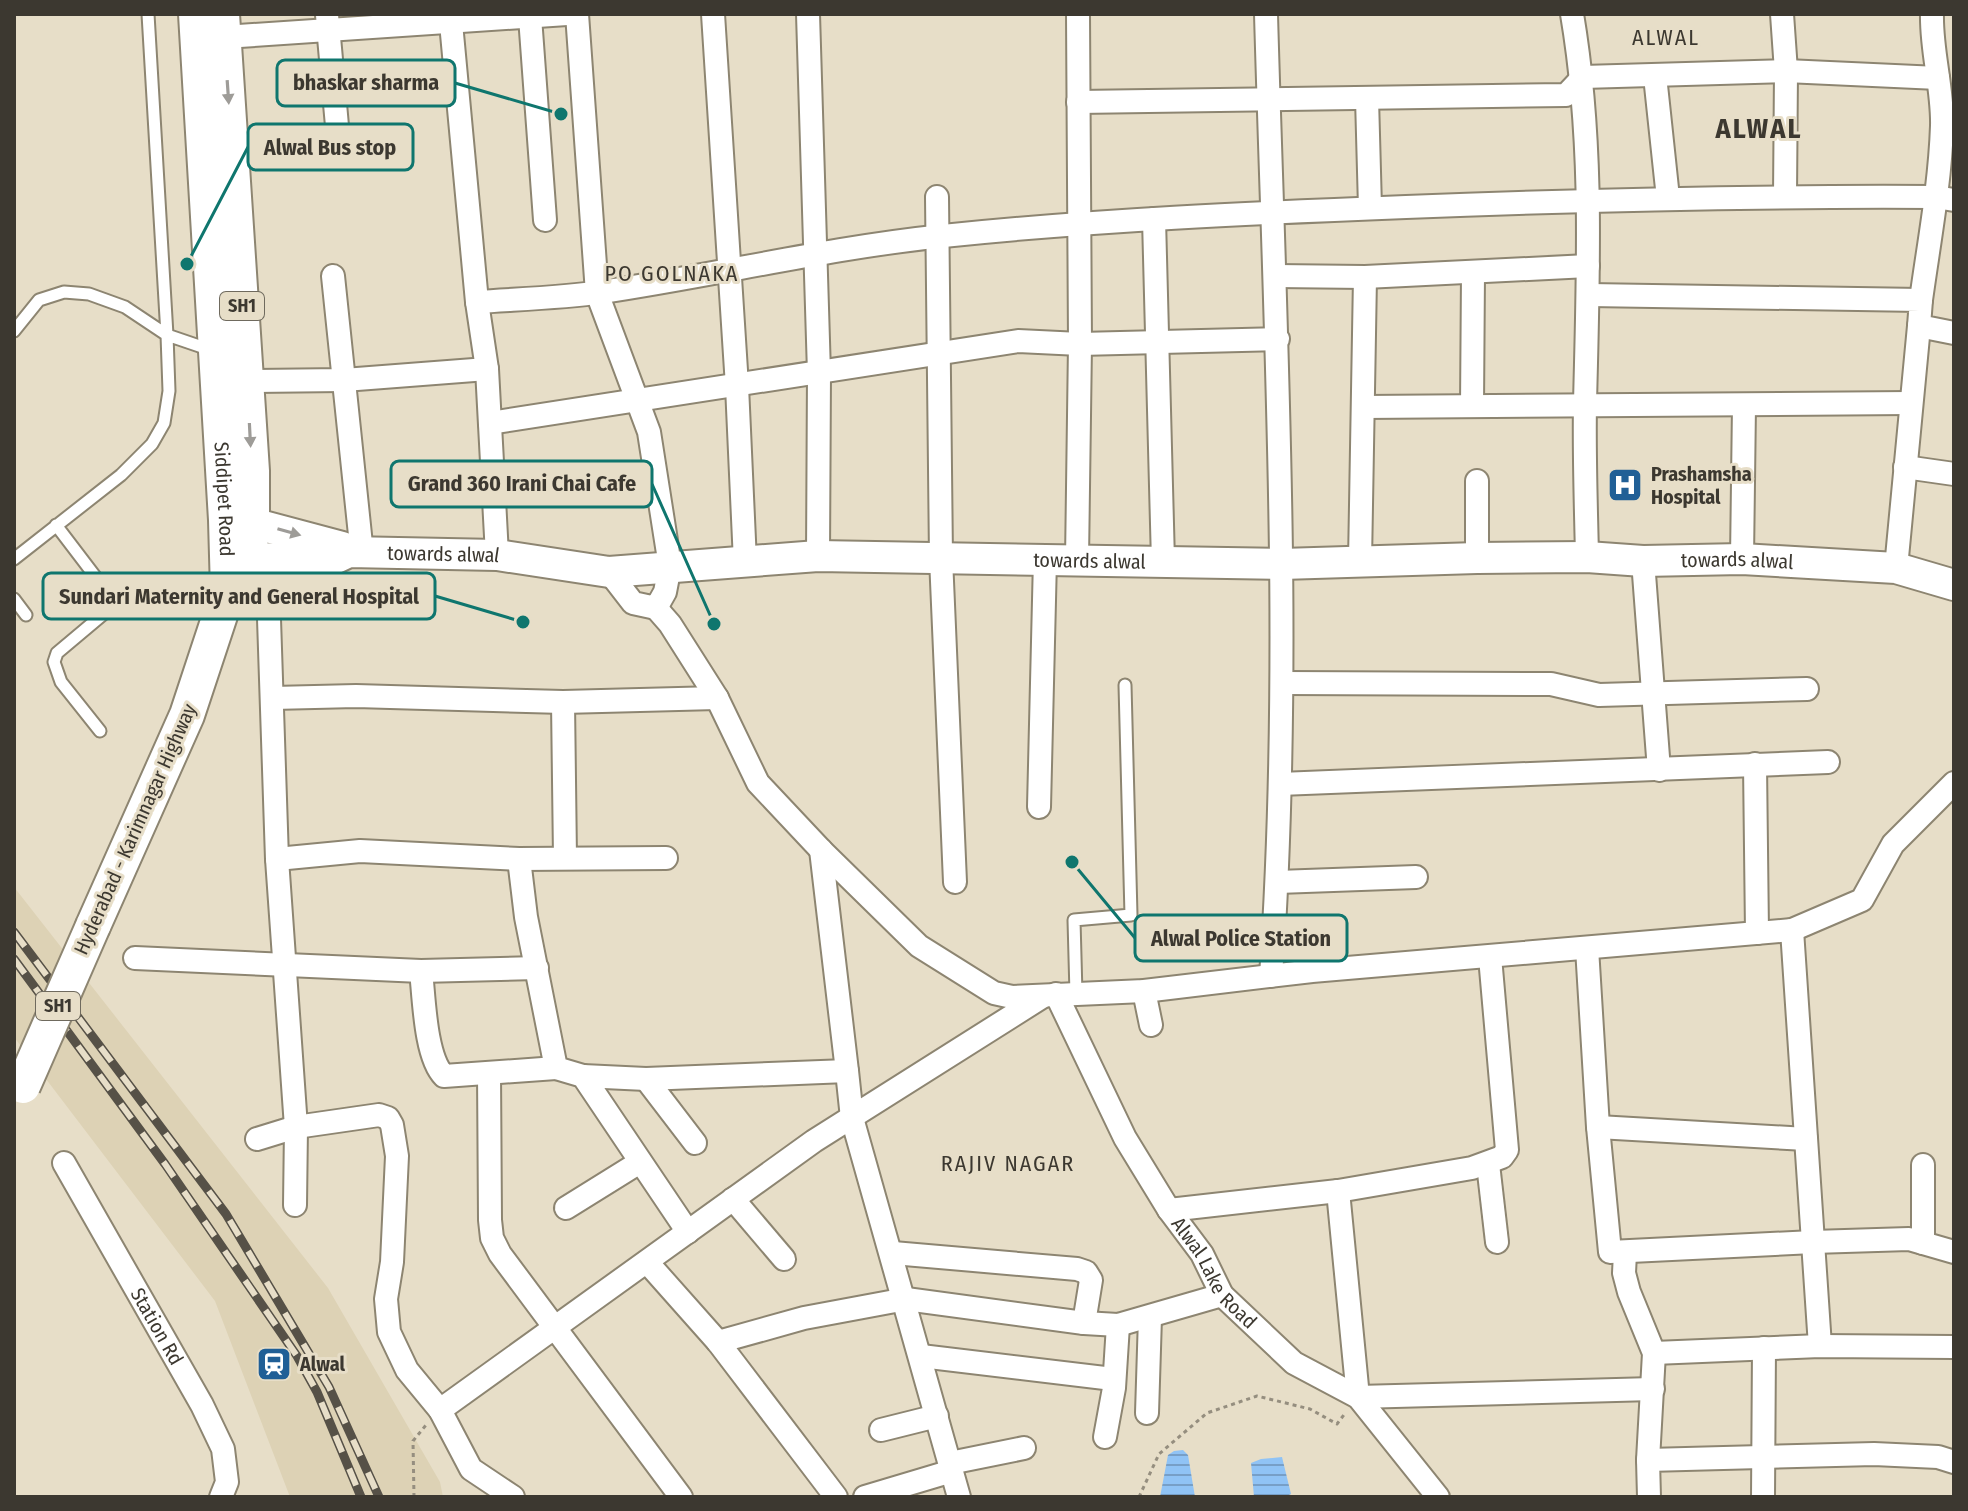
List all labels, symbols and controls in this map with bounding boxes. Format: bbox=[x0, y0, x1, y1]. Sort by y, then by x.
district label: ALWAL bbox=[1632, 24, 1700, 51]
callout: bhaskar sharma bbox=[277, 60, 455, 106]
text: bhaskar sharma bbox=[293, 69, 439, 96]
one-way arrow bbox=[222, 80, 235, 105]
district label: ALWAL bbox=[1715, 112, 1802, 145]
callout: Alwal Bus stop bbox=[248, 124, 413, 170]
text: Alwal Bus stop bbox=[263, 134, 396, 161]
district label: PO GOLNAKA bbox=[605, 260, 739, 287]
road number: SH1 bbox=[220, 292, 264, 320]
one-way arrow bbox=[243, 423, 256, 448]
street label: Siddipet Road bbox=[209, 441, 239, 557]
callout: Grand 360 Irani Chai Cafe bbox=[391, 461, 652, 507]
place label: Prashamsha Hospital bbox=[1651, 462, 1752, 509]
hospital icon: Prashamsha Hospital bbox=[1606, 466, 1644, 504]
text: Grand 360 Irani Chai Cafe bbox=[408, 470, 636, 497]
one-way arrow bbox=[277, 526, 301, 539]
street label: towards alwal bbox=[387, 541, 501, 567]
street label: towards alwal bbox=[1681, 547, 1794, 574]
street label: towards alwal bbox=[1033, 548, 1146, 574]
callout: Sundari Maternity and General Hospital bbox=[43, 573, 435, 619]
text: Sundari Maternity and General Hospital bbox=[59, 583, 420, 610]
street label: Hyderabad - Karimnagar Highway bbox=[69, 700, 201, 958]
callout: Alwal Police Station bbox=[1135, 915, 1347, 961]
text: Alwal Police Station bbox=[1150, 925, 1331, 952]
road number: SH1 bbox=[36, 992, 80, 1020]
district label: RAJIV NAGAR bbox=[941, 1150, 1075, 1177]
street label: Alwal Lake Road bbox=[1167, 1212, 1262, 1333]
street label: Station Rd bbox=[126, 1284, 189, 1369]
station icon: Alwal bbox=[255, 1345, 293, 1383]
place label: Alwal bbox=[299, 1352, 345, 1376]

